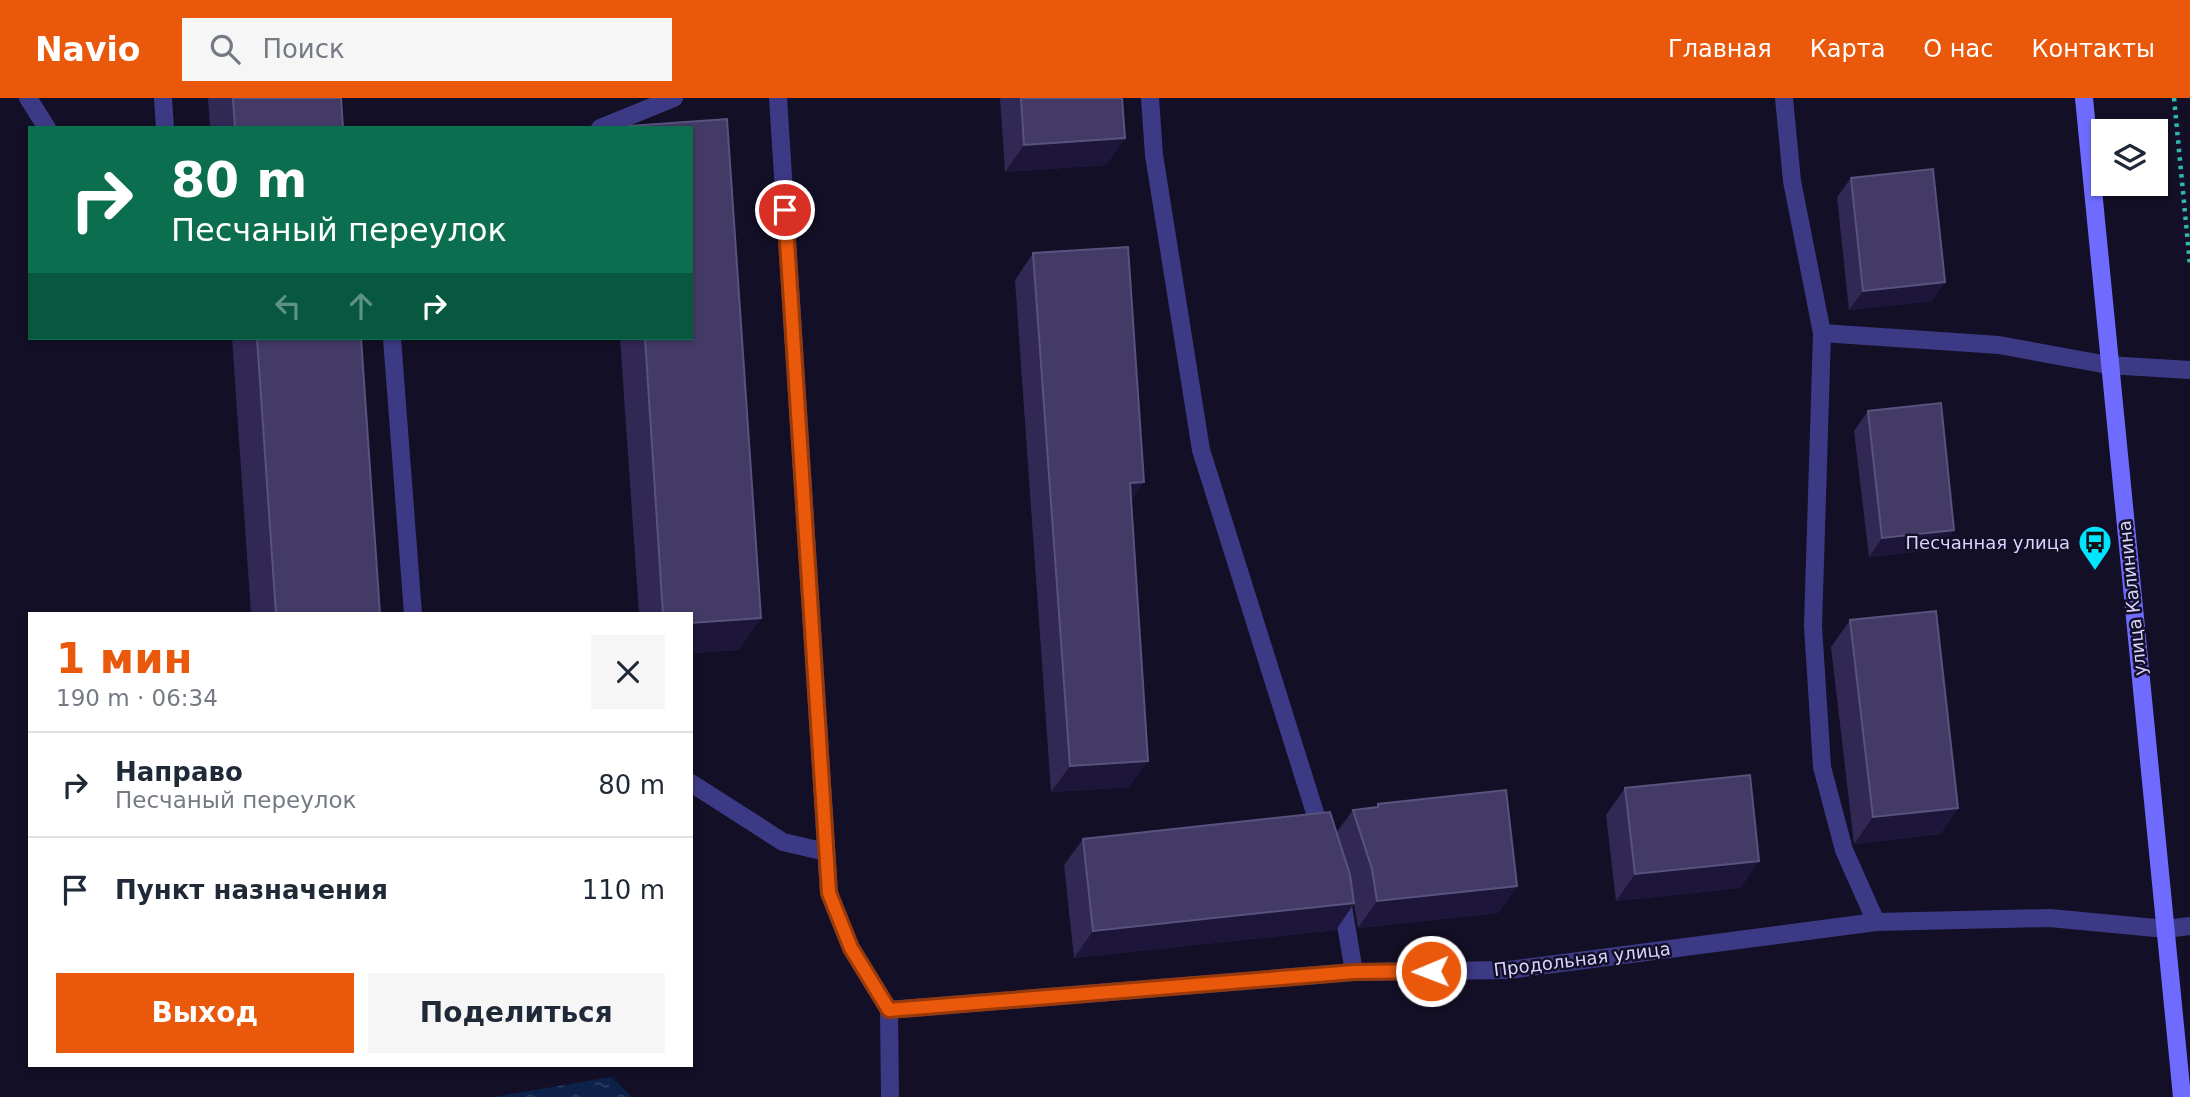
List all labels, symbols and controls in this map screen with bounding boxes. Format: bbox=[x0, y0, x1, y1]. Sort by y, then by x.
search box bbox=[182, 18, 672, 81]
text: Navio bbox=[35, 30, 140, 69]
icon: search bbox=[206, 30, 244, 68]
text: Поиск bbox=[262, 34, 345, 64]
text: Главная bbox=[1668, 35, 1772, 63]
text: Карта bbox=[1810, 35, 1885, 63]
text: О нас bbox=[1923, 35, 1993, 63]
text: Контакты bbox=[2031, 35, 2155, 63]
map controls bbox=[2091, 119, 2168, 196]
button: layers bbox=[2091, 119, 2168, 196]
text: 80 m bbox=[171, 152, 307, 209]
icon: right bbox=[56, 154, 147, 245]
pin bbox=[755, 180, 815, 240]
icon: arrive bbox=[766, 191, 804, 229]
text: Песчаный переулок bbox=[171, 211, 507, 249]
icon: left bbox=[269, 287, 307, 325]
icon: ahead bbox=[342, 287, 380, 325]
icon: right bbox=[415, 287, 453, 325]
street label: улица Калинина bbox=[2113, 519, 2151, 677]
bus stop icon: Песчанная улица bbox=[2076, 523, 2114, 572]
place label: Песчанная улица bbox=[1906, 532, 2070, 553]
text: 1 мин bbox=[56, 634, 193, 683]
button: close bbox=[591, 635, 665, 709]
text: 190 m · 06:34 bbox=[56, 685, 218, 711]
text: Направо bbox=[115, 757, 243, 787]
icon: right bbox=[56, 766, 94, 804]
text: 80 m bbox=[598, 770, 665, 800]
text: Песчаный переулок bbox=[115, 787, 356, 813]
icon: arrive bbox=[56, 871, 94, 909]
text: Пункт назначения bbox=[115, 875, 388, 905]
text: 110 m bbox=[582, 875, 665, 905]
position arrow bbox=[1394, 934, 1468, 1008]
street label: Продольная улица bbox=[1492, 938, 1672, 980]
button: Выход bbox=[56, 973, 354, 1053]
button: Поделиться bbox=[368, 973, 665, 1053]

